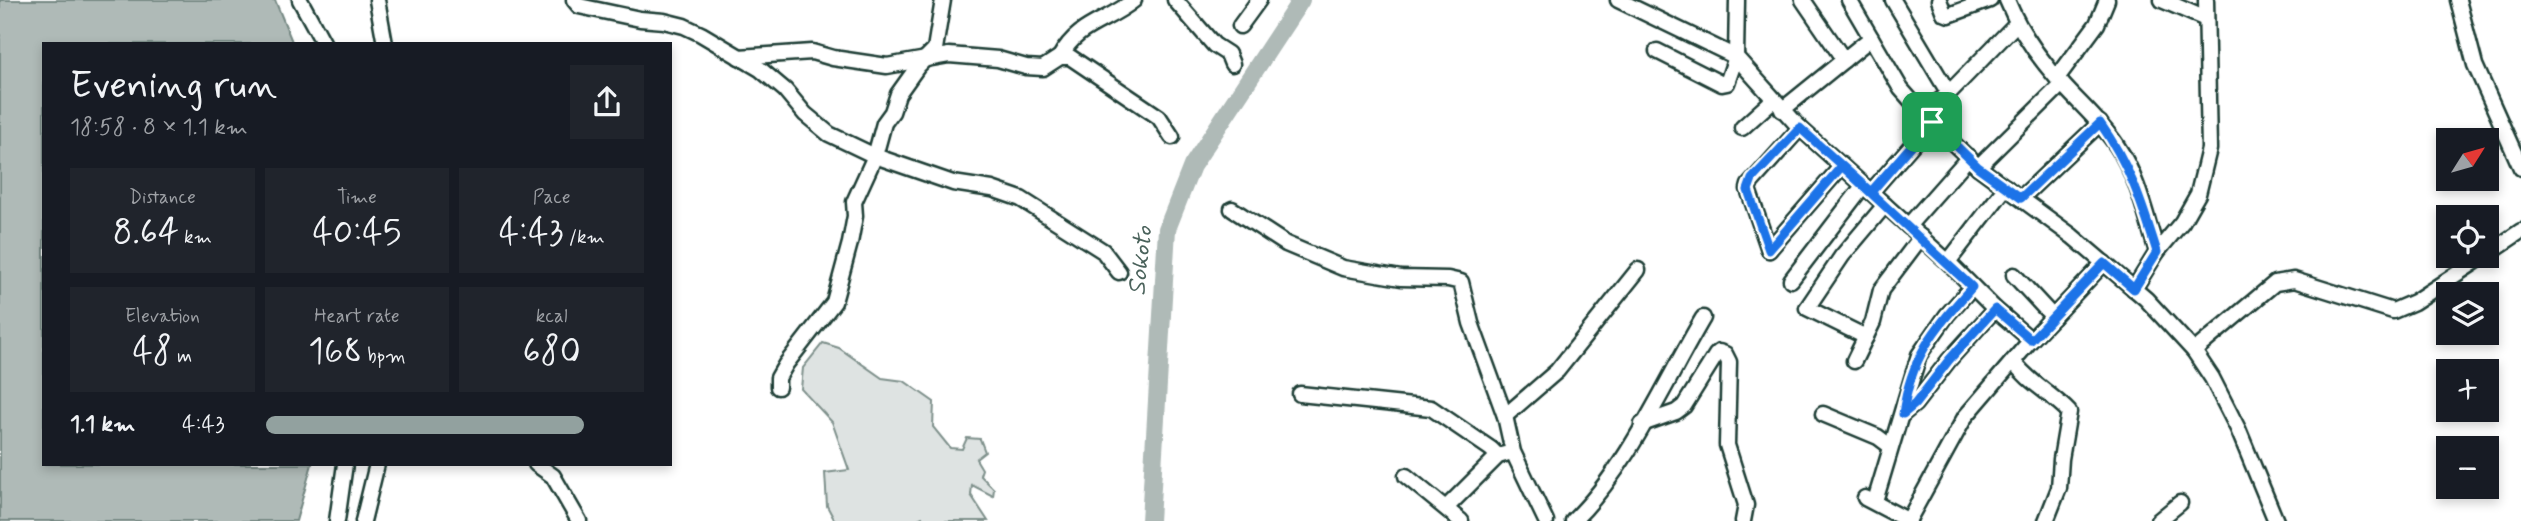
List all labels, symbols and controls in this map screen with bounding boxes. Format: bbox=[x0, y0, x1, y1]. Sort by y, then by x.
text: Evening run bbox=[70, 62, 277, 111]
button: share bbox=[570, 65, 644, 139]
pin bbox=[1902, 92, 1962, 152]
icon: arrive bbox=[1913, 103, 1951, 141]
text: 18:58 · 8 × 1.1 km bbox=[70, 113, 248, 143]
north arrow bbox=[2436, 128, 2499, 191]
map controls bbox=[2436, 128, 2499, 499]
text: Distance bbox=[129, 185, 196, 210]
text: Time bbox=[337, 185, 377, 210]
text: Pace bbox=[533, 185, 571, 210]
button: locate bbox=[2436, 205, 2499, 268]
text: 8.64 bbox=[113, 210, 179, 256]
text: 40:45 bbox=[313, 210, 401, 256]
text: 4:43 bbox=[499, 210, 564, 256]
water label: Sokoto bbox=[1120, 224, 1162, 297]
text: km bbox=[179, 225, 212, 250]
text: /km bbox=[564, 225, 605, 250]
button: layers bbox=[2436, 282, 2499, 345]
text: Elevation bbox=[125, 304, 200, 329]
text: Heart rate bbox=[314, 304, 400, 329]
text: kcal bbox=[536, 304, 568, 329]
text: 48 bbox=[132, 329, 172, 375]
text: 168 bbox=[308, 329, 362, 375]
text: 680 bbox=[523, 329, 581, 375]
text: m bbox=[172, 344, 192, 369]
text: bpm bbox=[362, 344, 406, 369]
button: + bbox=[2436, 359, 2499, 422]
text: 1.1 km bbox=[70, 410, 135, 440]
text: 4:43 bbox=[182, 410, 225, 440]
button: − bbox=[2436, 436, 2499, 499]

